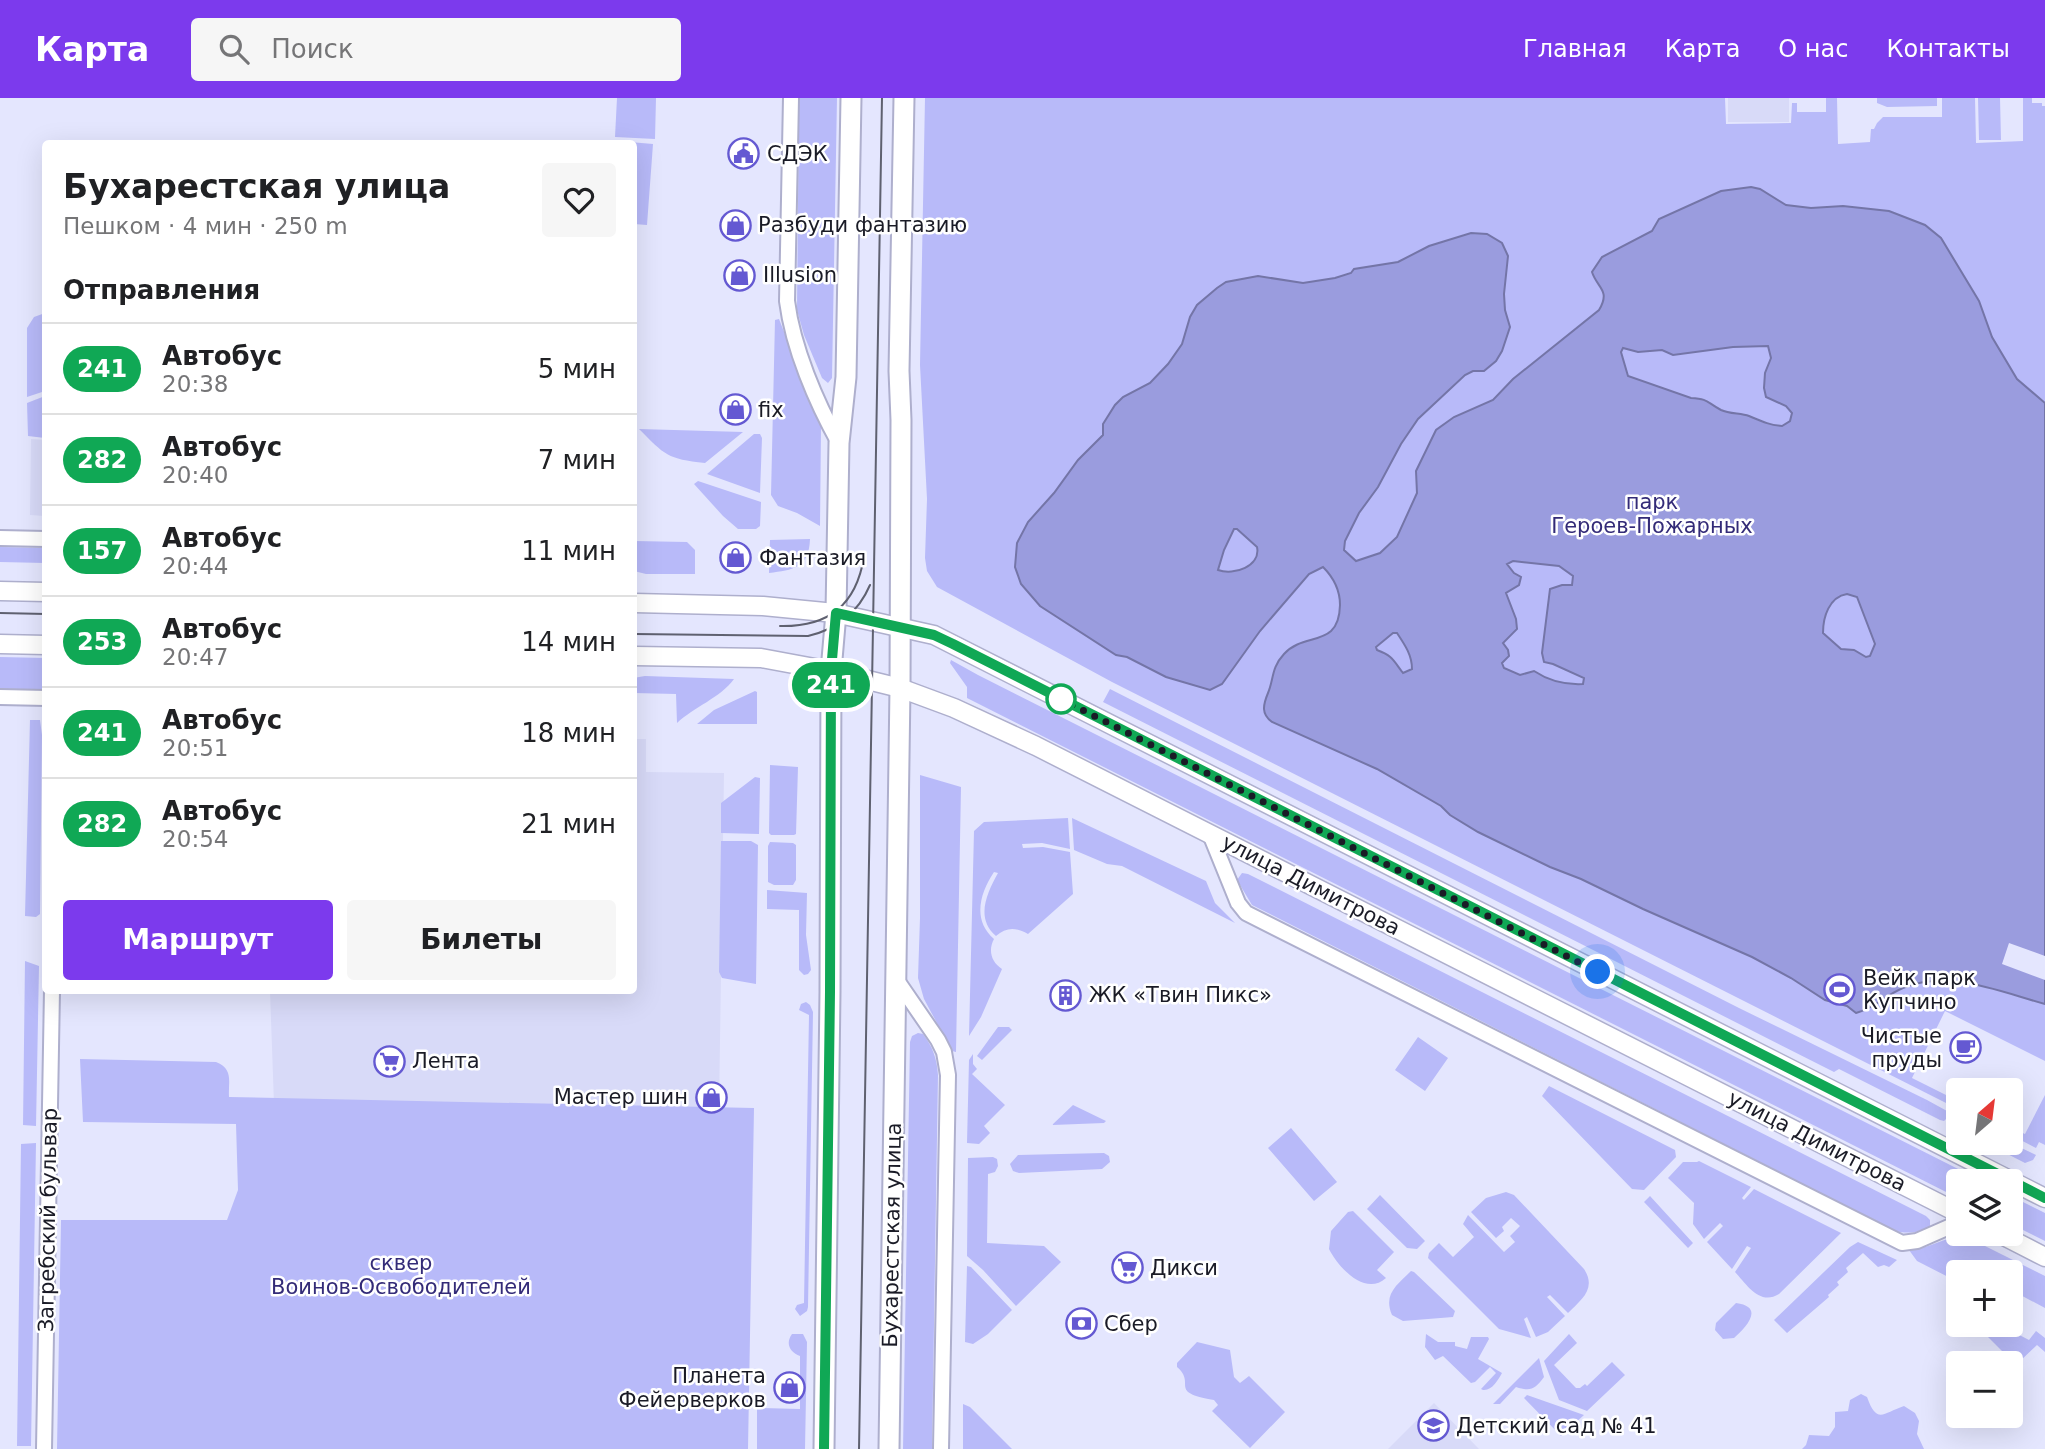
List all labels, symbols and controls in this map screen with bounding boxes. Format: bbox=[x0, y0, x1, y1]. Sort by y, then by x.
search box bbox=[191, 18, 681, 81]
text: Карта bbox=[35, 30, 149, 69]
icon: search bbox=[215, 30, 253, 68]
text: Поиск bbox=[271, 34, 354, 64]
text: Главная bbox=[1523, 35, 1627, 63]
text: Карта bbox=[1665, 35, 1740, 63]
text: О нас bbox=[1778, 35, 1848, 63]
text: Контакты bbox=[1886, 35, 2010, 63]
public building icon: СДЭК bbox=[727, 137, 761, 171]
place label: СДЭК bbox=[767, 142, 828, 166]
button: heart bbox=[542, 163, 616, 237]
text: Бухарестская улица bbox=[63, 167, 450, 206]
shop icon: Разбуди фантазию bbox=[718, 208, 752, 242]
text: Пешком · 4 мин · 250 m bbox=[63, 213, 348, 239]
place label: Разбуди фантазию bbox=[758, 213, 967, 237]
shop icon: Illusion bbox=[723, 258, 757, 292]
place label: Illusion bbox=[763, 263, 837, 287]
text: Отправления bbox=[63, 275, 260, 305]
text: Автобус bbox=[162, 341, 282, 371]
text: 5 мин bbox=[538, 354, 616, 384]
text: 241 bbox=[77, 355, 127, 383]
text: 20:38 bbox=[162, 371, 228, 397]
shop icon: fix bbox=[718, 393, 752, 427]
place label: fix bbox=[758, 398, 784, 422]
text: Автобус bbox=[162, 432, 282, 462]
text: 7 мин bbox=[538, 445, 616, 475]
text: 282 bbox=[77, 446, 127, 474]
text: 20:40 bbox=[162, 462, 228, 488]
park label: парк Героев-Пожарных bbox=[1551, 490, 1753, 538]
text: Автобус bbox=[162, 523, 282, 553]
text: 11 мин bbox=[521, 536, 616, 566]
text: 157 bbox=[77, 537, 127, 565]
shop icon: Фантазия bbox=[719, 541, 753, 575]
place label: Фантазия bbox=[759, 546, 866, 570]
text: 20:44 bbox=[162, 553, 228, 579]
text: Автобус bbox=[162, 614, 282, 644]
text: 14 мин bbox=[521, 627, 616, 657]
text: 253 bbox=[77, 628, 127, 656]
text: 20:47 bbox=[162, 644, 228, 670]
line badge: 241 bbox=[791, 662, 871, 708]
text: 241 bbox=[806, 671, 856, 699]
unlabelled marker bbox=[1046, 684, 1076, 714]
text: Автобус bbox=[162, 705, 282, 735]
text: 18 мин bbox=[521, 718, 616, 748]
text: 241 bbox=[77, 719, 127, 747]
text: 20:51 bbox=[162, 735, 228, 761]
text: Автобус bbox=[162, 796, 282, 826]
text: 21 мин bbox=[521, 809, 616, 839]
text: 282 bbox=[77, 810, 127, 838]
text: 20:54 bbox=[162, 826, 228, 852]
street label: улица Димитрова bbox=[1218, 830, 1404, 940]
button: Маршрут bbox=[63, 900, 333, 980]
button: Билеты bbox=[347, 900, 616, 980]
your location bbox=[1580, 954, 1615, 989]
place label: Вейк парк Купчино bbox=[1863, 966, 1976, 1014]
sports icon: Вейк парк Купчино bbox=[1823, 973, 1857, 1007]
building icon: ЖК «Твин Пикс» bbox=[1049, 978, 1083, 1012]
place label: ЖК «Твин Пикс» bbox=[1089, 983, 1272, 1007]
place label: Чистые пруды bbox=[1861, 1024, 1942, 1072]
cafe icon: Чистые пруды bbox=[1948, 1031, 1982, 1065]
supermarket icon: Лента bbox=[372, 1044, 406, 1078]
place label: Лента bbox=[412, 1049, 480, 1073]
north arrow bbox=[1946, 1078, 2023, 1155]
map controls bbox=[1946, 1078, 2023, 1428]
shop icon: Мастер шин bbox=[694, 1080, 728, 1114]
place label: Мастер шин bbox=[554, 1085, 688, 1109]
street label: улица Димитрова bbox=[1724, 1086, 1910, 1196]
street label: Загребский бульвар bbox=[34, 1108, 62, 1332]
street label: Бухарестская улица bbox=[878, 1122, 906, 1348]
button: layers bbox=[1946, 1169, 2023, 1246]
park label: сквер Воинов-Освободителей bbox=[271, 1251, 531, 1299]
supermarket icon: Дикси bbox=[1110, 1251, 1144, 1285]
place label: Дикси bbox=[1150, 1256, 1218, 1280]
button: + bbox=[1946, 1260, 2023, 1337]
bank icon: Сбер bbox=[1064, 1307, 1098, 1341]
place label: Сбер bbox=[1104, 1312, 1158, 1336]
button: − bbox=[1946, 1351, 2023, 1428]
place label: Планета Фейерверков bbox=[619, 1364, 766, 1412]
shop icon: Планета Фейерверков bbox=[772, 1371, 806, 1405]
school or university icon: Детский сад № 41 bbox=[1416, 1409, 1450, 1443]
place label: Детский сад № 41 bbox=[1456, 1414, 1657, 1438]

